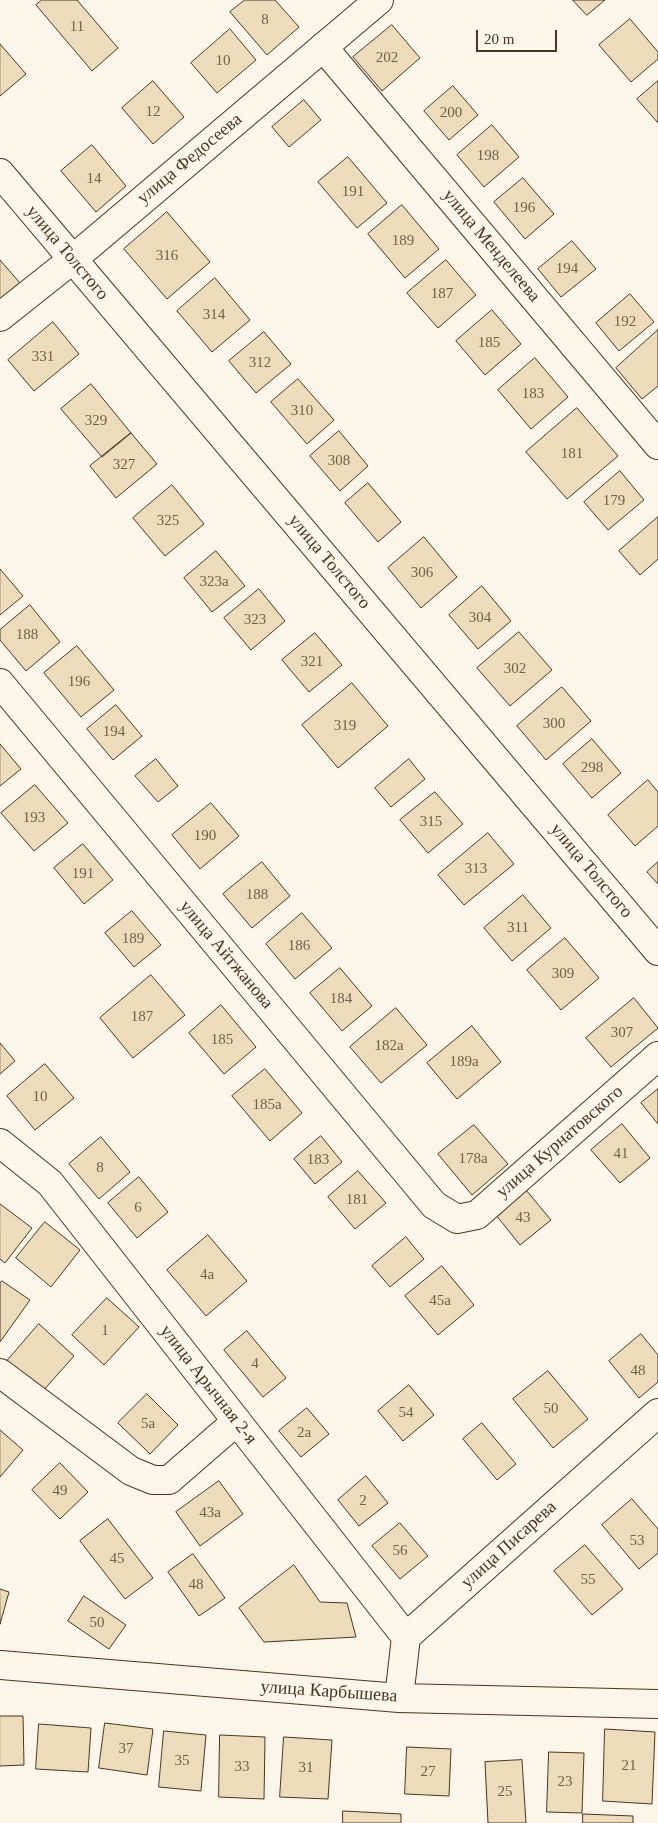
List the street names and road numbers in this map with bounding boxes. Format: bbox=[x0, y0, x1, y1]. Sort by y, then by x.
street label: улица Федосеева bbox=[133, 109, 247, 209]
street label: улица Менделеева bbox=[438, 185, 544, 307]
street label: улица Толстого bbox=[21, 201, 113, 305]
street label: улица Толстого bbox=[283, 510, 375, 614]
street label: улица Толстого bbox=[545, 819, 637, 923]
street label: улица Айтжанова bbox=[174, 896, 278, 1014]
street label: улица Курнатовского bbox=[492, 1081, 628, 1203]
street label: улица Арычная 2-я bbox=[155, 1321, 261, 1449]
street label: улица Писарева bbox=[457, 1496, 561, 1594]
street label: улица Карбышева bbox=[260, 1676, 398, 1708]

